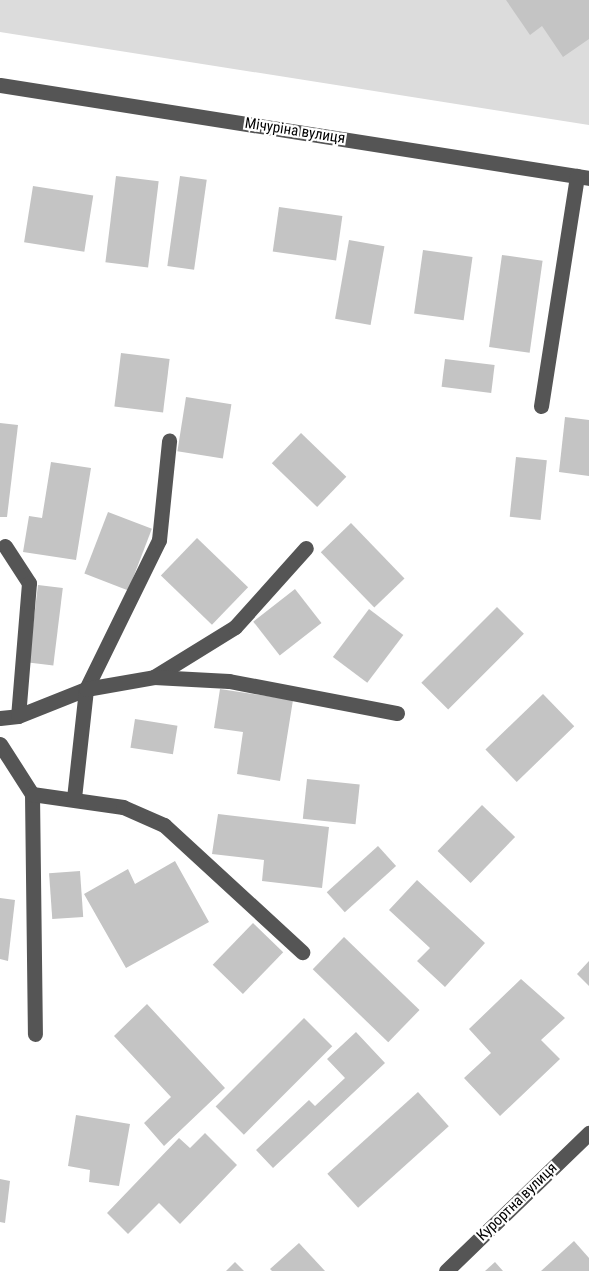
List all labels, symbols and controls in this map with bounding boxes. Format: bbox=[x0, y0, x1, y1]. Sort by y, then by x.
street label: Мічуріна вулиця bbox=[244, 114, 346, 148]
street label: Курортна вулиця bbox=[473, 1159, 561, 1245]

